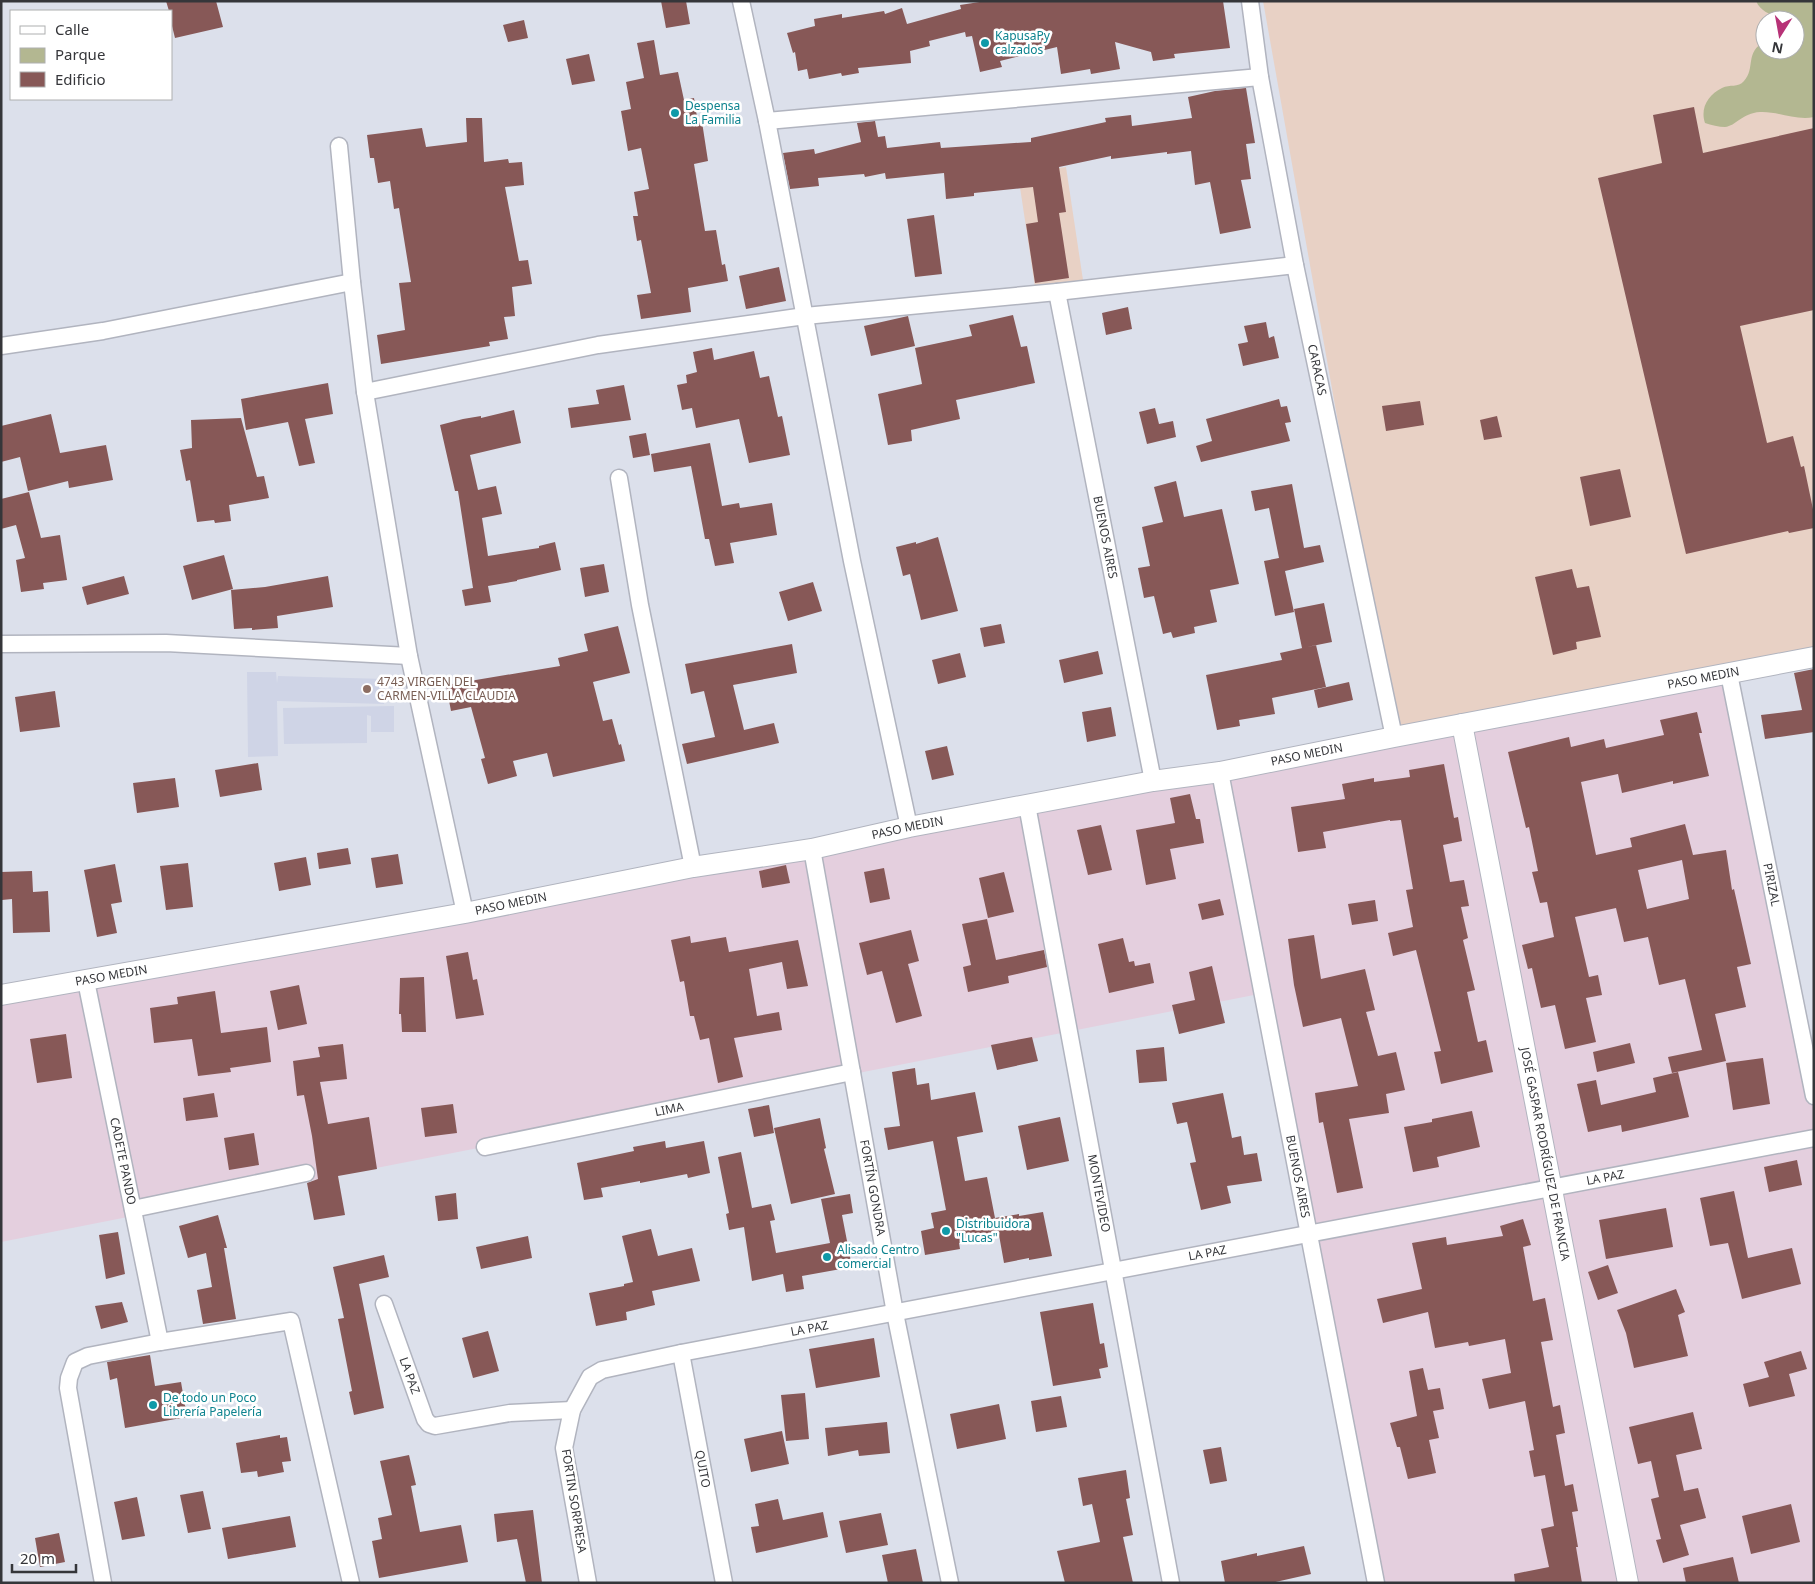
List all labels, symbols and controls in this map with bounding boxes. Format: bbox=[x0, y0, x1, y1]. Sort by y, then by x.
legend bbox=[10, 10, 172, 100]
north arrow bbox=[1755, 10, 1805, 60]
text: Calle bbox=[55, 19, 89, 39]
place label: KapusaPy calzados bbox=[995, 27, 1051, 58]
marker: KapusaPy calzados bbox=[979, 37, 991, 49]
text: N bbox=[1770, 38, 1785, 59]
text: Parque bbox=[55, 44, 105, 64]
text: Edificio bbox=[55, 69, 106, 89]
place label: Despensa La Familia bbox=[685, 97, 741, 128]
marker: Despensa La Familia bbox=[669, 107, 681, 119]
street label: CARACAS bbox=[1304, 343, 1331, 397]
street label: BUENOS AIRES bbox=[1089, 494, 1122, 580]
street label: PASO MEDIN bbox=[1666, 662, 1741, 693]
place label: 4743 VIRGEN DEL CARMEN-VILLA CLAUDIA bbox=[377, 673, 516, 704]
marker: 4743 VIRGEN DEL CARMEN-VILLA CLAUDIA bbox=[361, 683, 373, 695]
street label: PASO MEDIN bbox=[1269, 739, 1344, 770]
street label: PASO MEDIN bbox=[870, 812, 945, 843]
street label: PIRIZAL bbox=[1759, 862, 1785, 908]
street label: PASO MEDIN bbox=[473, 888, 548, 919]
street label: PASO MEDIN bbox=[74, 960, 149, 990]
street label: JOSÉ GASPAR RODRÍGUEZ DE FRANCIA bbox=[1516, 1045, 1575, 1262]
street label: LIMA bbox=[653, 1098, 685, 1120]
street label: CADETE PANDO bbox=[106, 1116, 141, 1206]
street label: BUENOS AIRES bbox=[1282, 1134, 1315, 1220]
street label: FORTÍN GONDRA bbox=[856, 1138, 890, 1237]
street label: MONTEVIDEO bbox=[1084, 1153, 1115, 1234]
street label: LA PAZ bbox=[1585, 1165, 1626, 1189]
place label: Distribuidora "Lucas" bbox=[956, 1215, 1030, 1246]
marker: Distribuidora "Lucas" bbox=[940, 1225, 952, 1237]
place label: Alisado Centro comercial bbox=[837, 1241, 919, 1272]
street label: LA PAZ bbox=[1187, 1241, 1228, 1265]
marker: Alisado Centro comercial bbox=[821, 1251, 833, 1263]
street label: LA PAZ bbox=[789, 1316, 830, 1340]
street label: LA PAZ bbox=[396, 1355, 424, 1396]
place label: De todo un Poco Librería Papelería bbox=[163, 1389, 262, 1420]
marker: De todo un Poco Librería Papelería bbox=[147, 1399, 159, 1411]
street label: FORTIN SORPRESA bbox=[558, 1448, 591, 1554]
street label: QUITO bbox=[691, 1449, 715, 1489]
scale bar bbox=[12, 1542, 76, 1574]
text: 20 m bbox=[20, 1548, 55, 1568]

